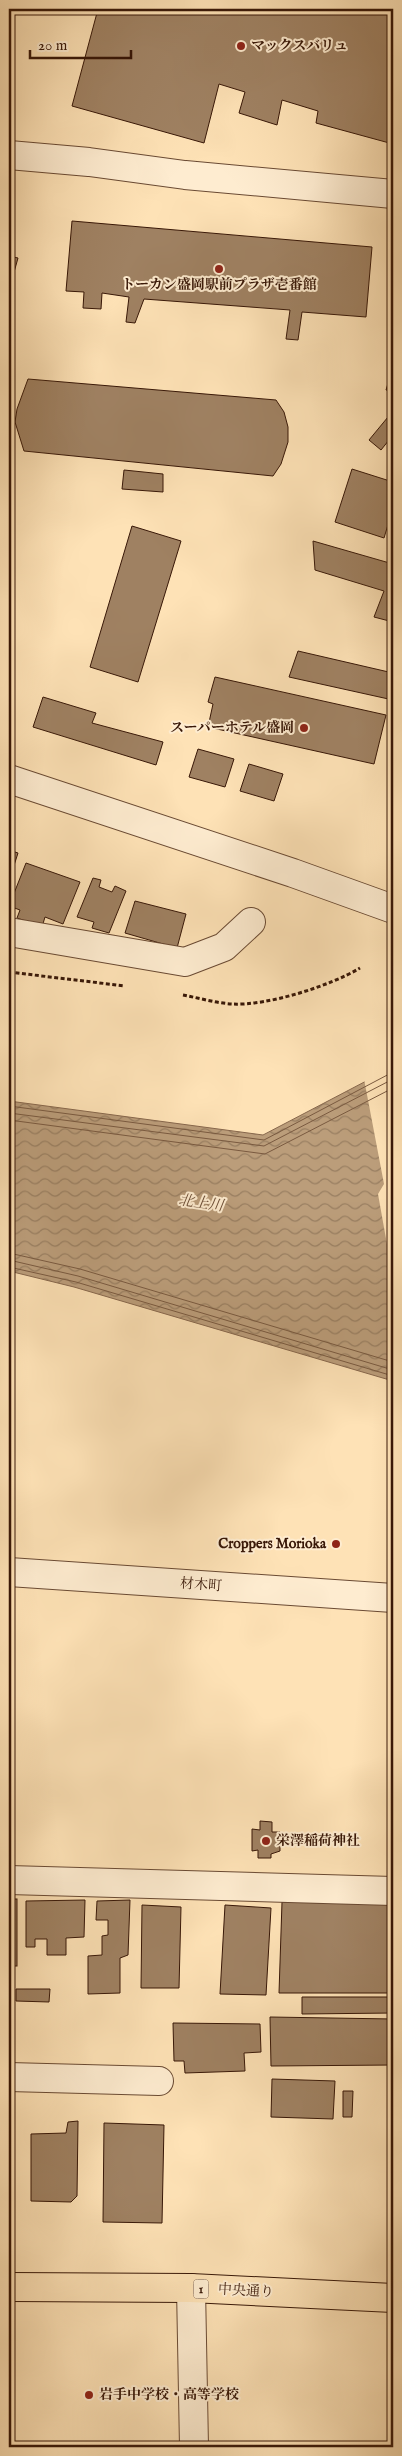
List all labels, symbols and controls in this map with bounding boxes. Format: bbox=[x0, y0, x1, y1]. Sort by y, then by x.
scale bar bbox=[30, 28, 131, 60]
text: 20 m bbox=[38, 36, 68, 55]
place label: マックスバリュ bbox=[251, 37, 348, 55]
marker: マックスバリュ bbox=[235, 40, 247, 52]
marker: トーカン盛岡駅前プラザ壱番館 bbox=[213, 263, 225, 275]
place label: トーカン盛岡駅前プラザ壱番館 bbox=[121, 276, 317, 294]
place label: スーパーホテル盛岡 bbox=[170, 719, 294, 737]
marker: スーパーホテル盛岡 bbox=[298, 722, 310, 734]
water label: 北上川 bbox=[177, 1190, 227, 1216]
place label: Croppers Morioka bbox=[218, 1535, 327, 1553]
marker: Croppers Morioka bbox=[330, 1538, 342, 1550]
street label: 材木町 bbox=[179, 1575, 223, 1595]
place label: 栄澤稲荷神社 bbox=[276, 1832, 360, 1850]
marker: 栄澤稲荷神社 bbox=[260, 1835, 272, 1847]
road number: 1 bbox=[194, 2280, 208, 2298]
street label: 中央通り bbox=[218, 2281, 274, 2301]
place label: 岩手中学校・高等学校 bbox=[99, 2386, 239, 2404]
marker: 岩手中学校・高等学校 bbox=[83, 2389, 95, 2401]

